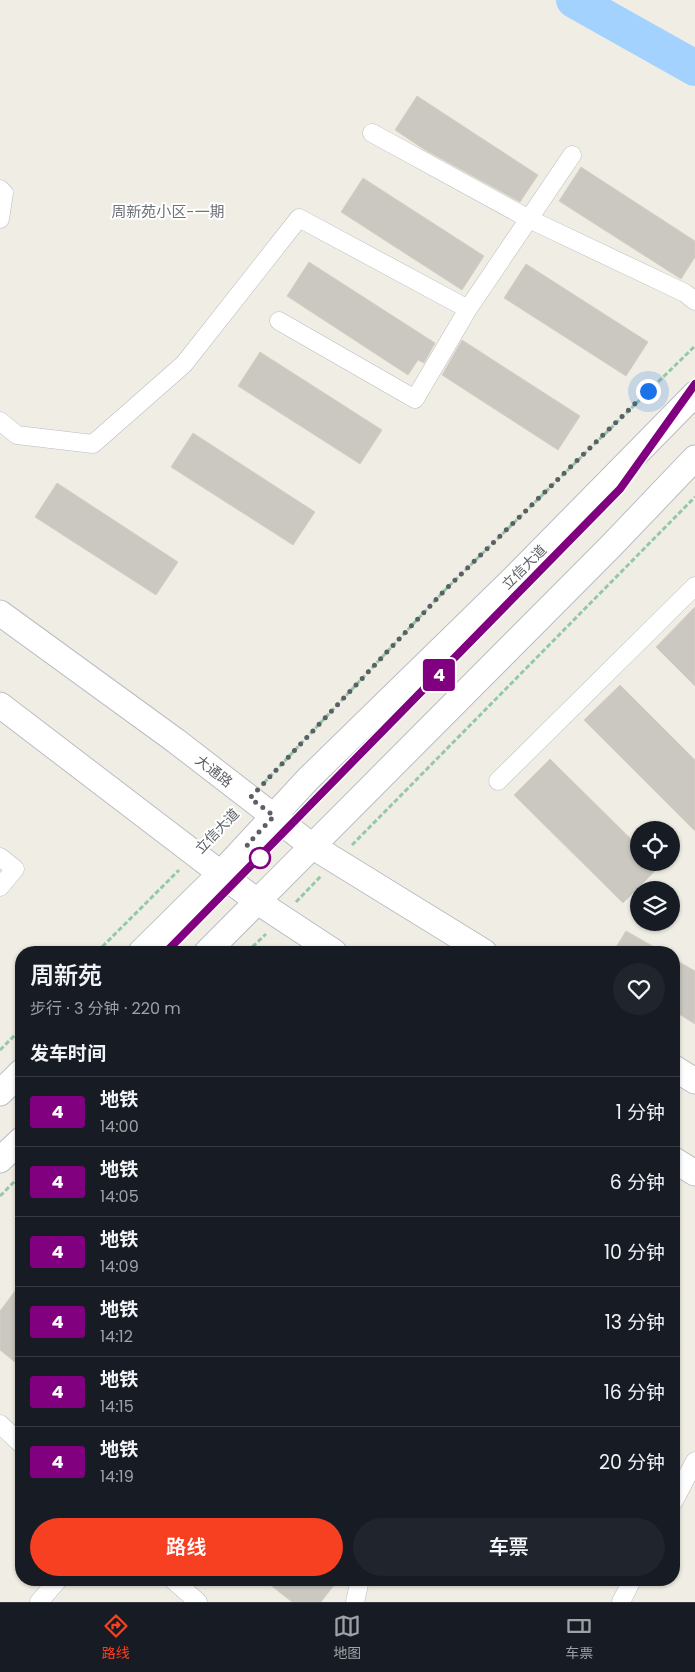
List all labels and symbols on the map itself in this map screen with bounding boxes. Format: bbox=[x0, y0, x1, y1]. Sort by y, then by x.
district label: 周新苑小区-一期 bbox=[111, 201, 225, 222]
your location bbox=[636, 379, 661, 404]
street label: 立信大道 bbox=[497, 540, 551, 594]
line badge: 4 bbox=[423, 659, 455, 691]
street label: 大通路 bbox=[191, 750, 237, 792]
street label: 立信大道 bbox=[190, 804, 244, 858]
unlabelled marker bbox=[249, 847, 271, 869]

